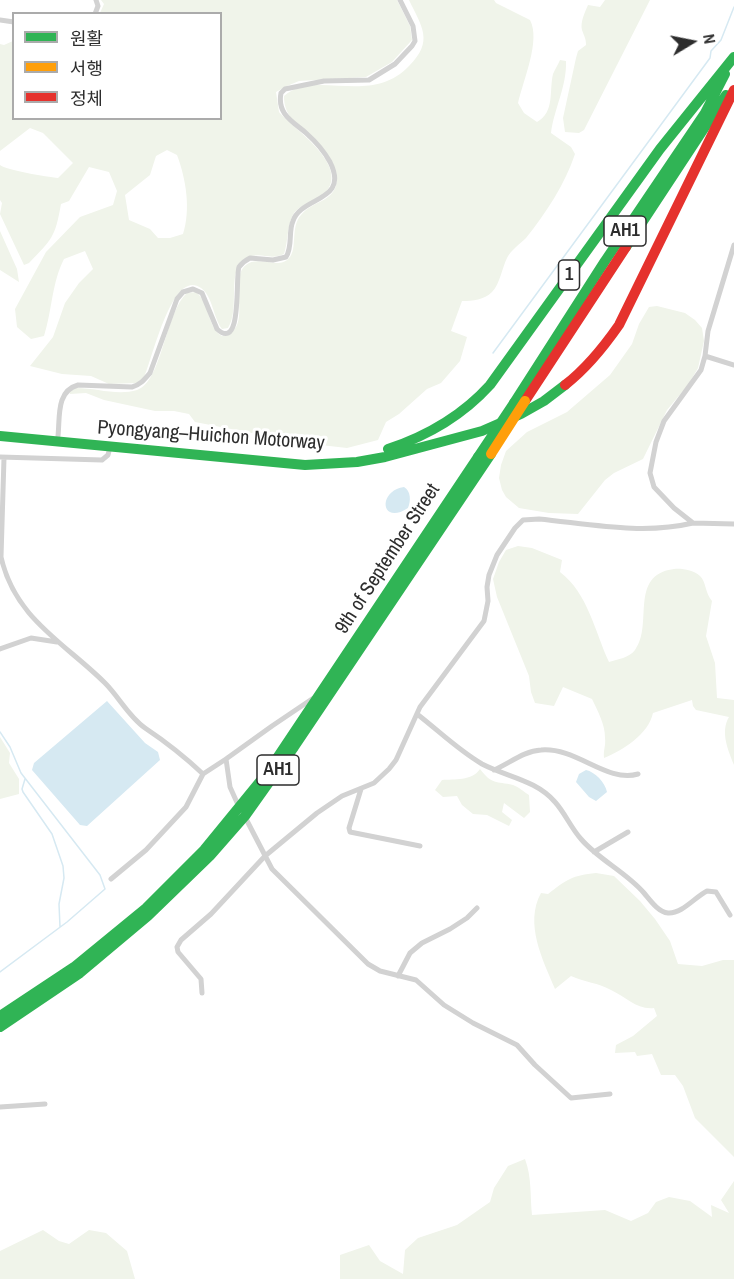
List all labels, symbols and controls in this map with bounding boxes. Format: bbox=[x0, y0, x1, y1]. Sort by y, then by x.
legend bbox=[12, 12, 222, 120]
north arrow bbox=[662, 12, 722, 72]
text: 원활 bbox=[70, 26, 103, 51]
text: N bbox=[698, 32, 721, 45]
text: 서행 bbox=[70, 56, 103, 81]
text: 정체 bbox=[70, 86, 103, 111]
road number: AH1 bbox=[604, 216, 646, 246]
road number: 1 bbox=[558, 260, 580, 290]
street label: Pyongyang–Huichon Motorway bbox=[96, 416, 326, 456]
street label: 9th of September Street bbox=[331, 479, 445, 639]
road number: AH1 bbox=[257, 755, 299, 785]

